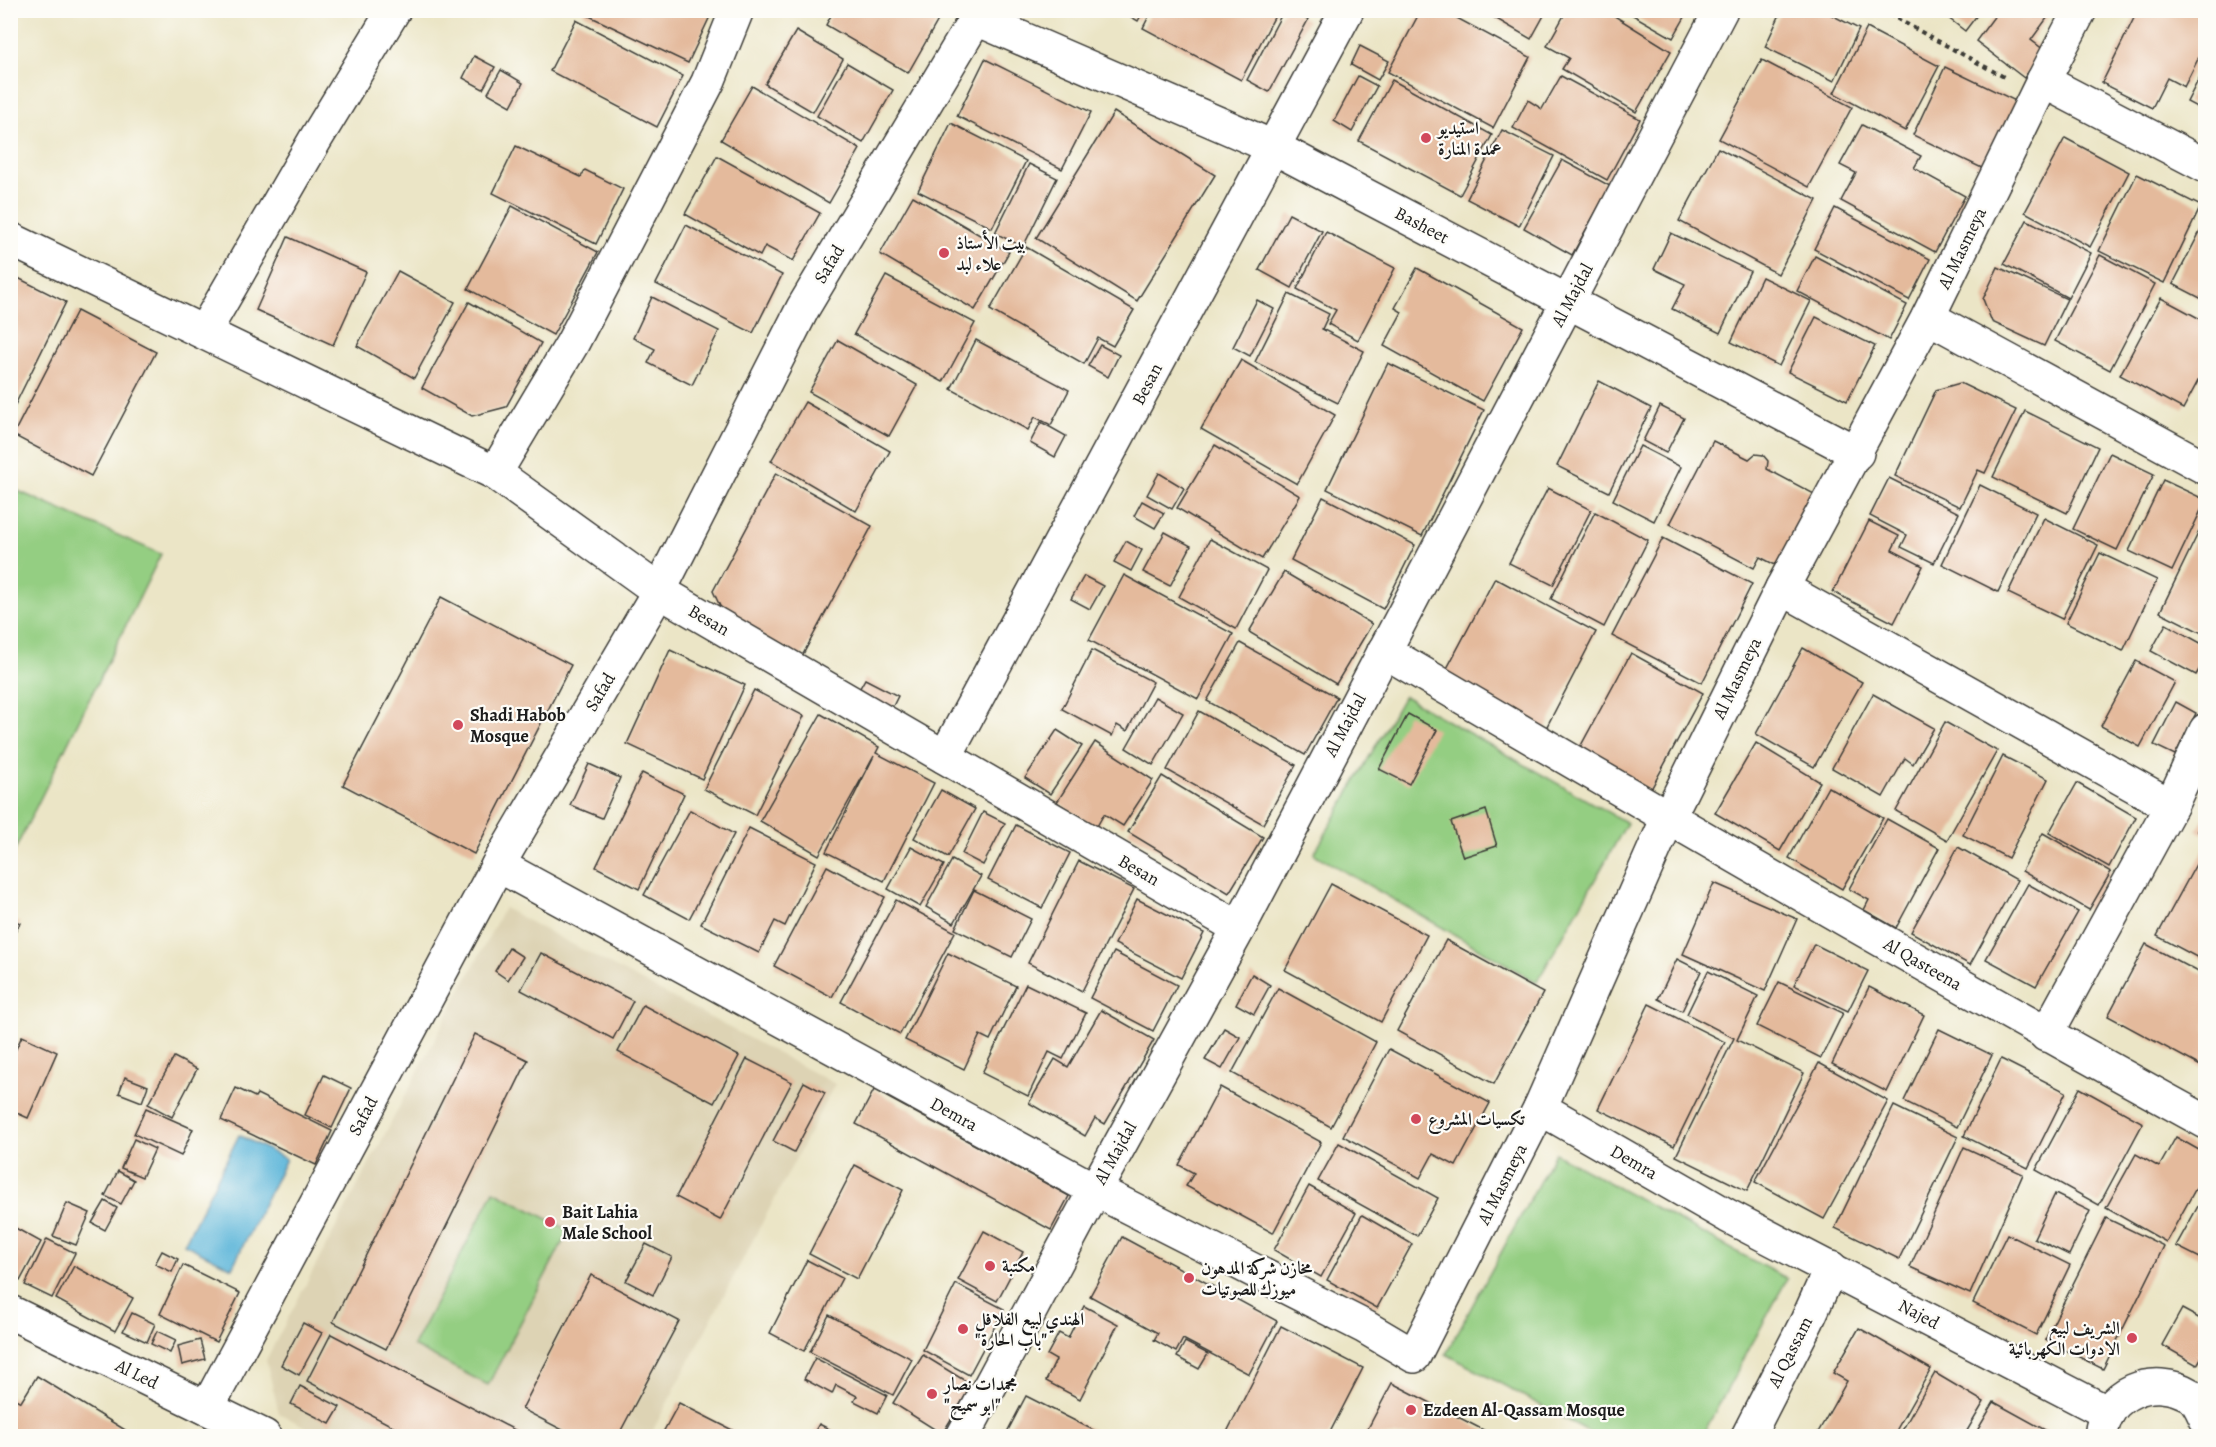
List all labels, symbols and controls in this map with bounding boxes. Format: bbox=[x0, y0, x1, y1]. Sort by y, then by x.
place label: استيديو عمدة المنارة bbox=[1436, 116, 1502, 161]
marker: استيديو عمدة المنارة bbox=[1419, 131, 1433, 145]
street label: Basheet bbox=[1391, 201, 1453, 249]
street label: Al Masmeya bbox=[1931, 203, 1992, 294]
place label: بيت الأستاذ علاء لبد bbox=[956, 229, 1026, 276]
street label: Safad bbox=[808, 240, 850, 288]
marker: بيت الأستاذ علاء لبد bbox=[937, 246, 951, 260]
street label: Al Majdal bbox=[1545, 259, 1599, 332]
street label: Besan bbox=[1126, 359, 1168, 409]
street label: Besan bbox=[684, 599, 734, 641]
street label: Al Masmeya bbox=[1706, 633, 1767, 724]
street label: Safad bbox=[579, 668, 621, 716]
street label: Al Majdal bbox=[1318, 689, 1372, 762]
place label: Shadi Habob Mosque bbox=[470, 703, 566, 748]
marker: Shadi Habob Mosque bbox=[451, 718, 465, 732]
street label: Besan bbox=[1114, 849, 1164, 891]
street label: Al Qasteena bbox=[1879, 931, 1967, 996]
street label: Demra bbox=[926, 1091, 983, 1137]
street label: Safad bbox=[343, 1092, 383, 1140]
place label: تكسيات المشروع bbox=[1428, 1107, 1525, 1134]
marker: تكسيات المشروع bbox=[1409, 1112, 1423, 1126]
street label: Al Majdal bbox=[1087, 1117, 1142, 1190]
street label: Al Masmeya bbox=[1471, 1139, 1533, 1230]
street label: Demra bbox=[1606, 1139, 1663, 1185]
place label: Bait Lahia Male School bbox=[562, 1200, 652, 1245]
marker: Bait Lahia Male School bbox=[543, 1215, 557, 1229]
place label: مكتبة bbox=[1002, 1254, 1035, 1278]
place label: مخازن شركة المدهون ميوزك للصوتيات bbox=[1201, 1256, 1313, 1301]
marker: مكتبة bbox=[983, 1259, 997, 1273]
marker: مخازن شركة المدهون ميوزك للصوتيات bbox=[1182, 1271, 1196, 1285]
street label: Najed bbox=[1894, 1293, 1944, 1335]
place label: الهندي لبيع الفلافل "باب الحارة" bbox=[975, 1307, 1084, 1352]
street label: Al Qassam bbox=[1761, 1312, 1818, 1393]
place label: الشريف لبيع الادوات الكهربائية bbox=[2009, 1316, 2120, 1361]
marker: الهندي لبيع الفلافل "باب الحارة" bbox=[956, 1322, 970, 1336]
marker: الشريف لبيع الادوات الكهربائية bbox=[2125, 1331, 2139, 1345]
street label: Al Led bbox=[111, 1353, 163, 1395]
place label: مجمدات نصار "ابو سميح" bbox=[942, 1372, 1017, 1421]
marker: مجمدات نصار "ابو سميح" bbox=[925, 1387, 939, 1401]
place label: Ezdeen Al-Qassam Mosque bbox=[1423, 1398, 1625, 1422]
marker: Ezdeen Al-Qassam Mosque bbox=[1404, 1403, 1418, 1417]

